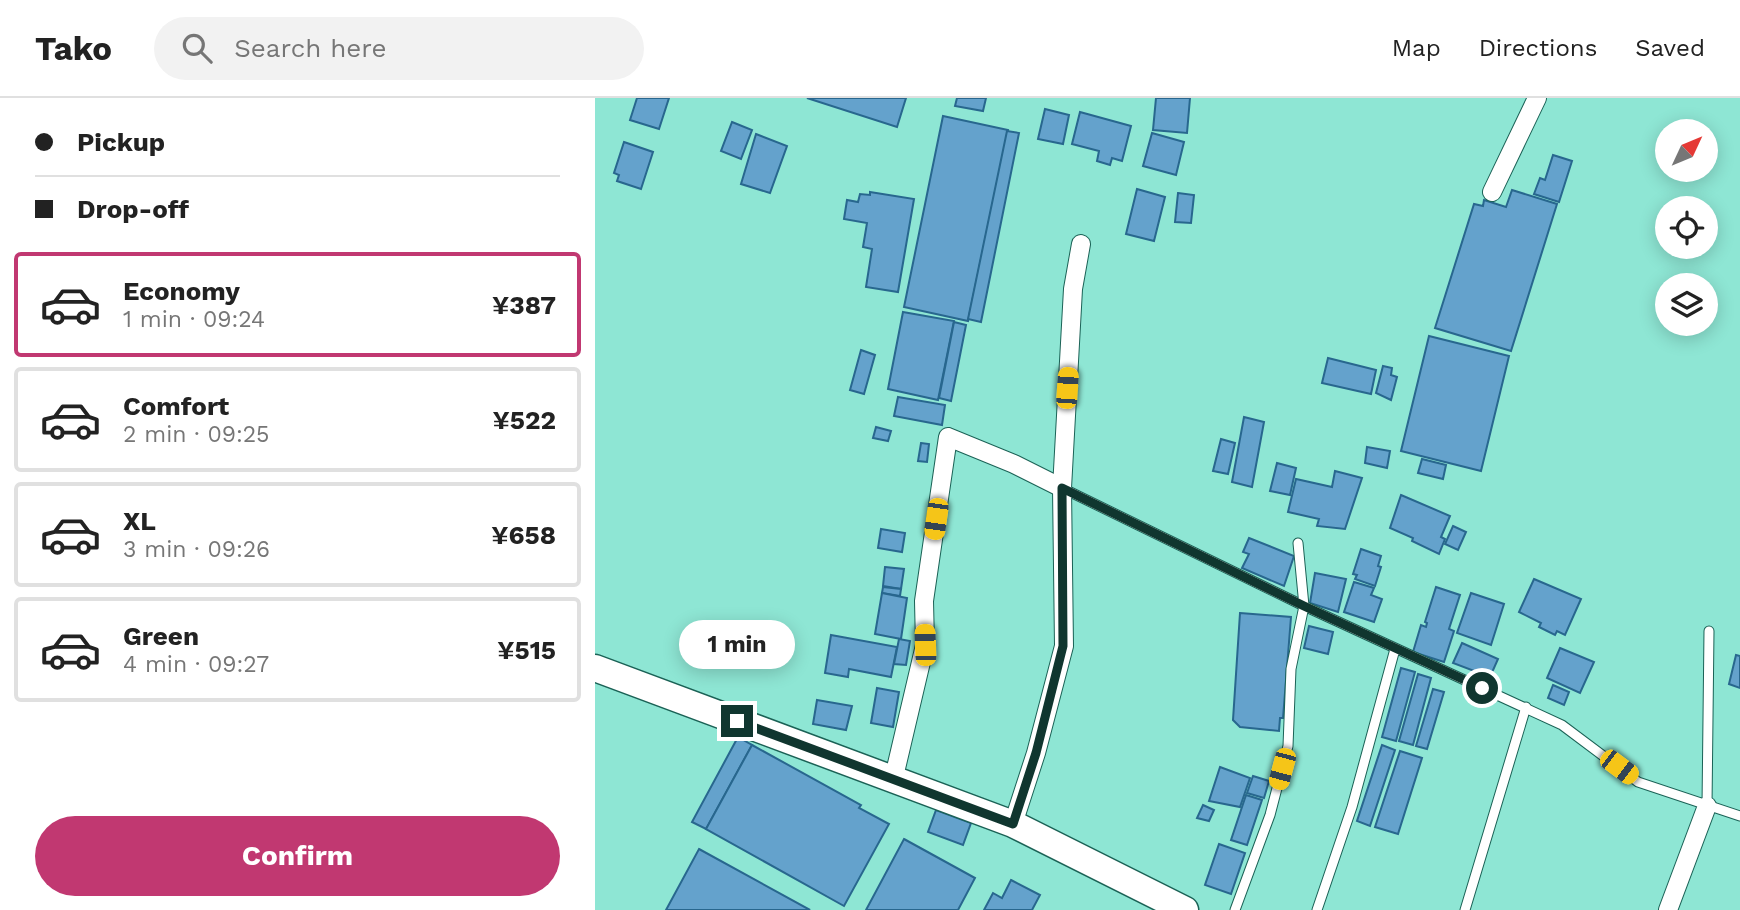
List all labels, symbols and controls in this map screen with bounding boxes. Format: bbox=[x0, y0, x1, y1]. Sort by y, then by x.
search box bbox=[154, 17, 644, 80]
text: Tako bbox=[35, 29, 112, 68]
icon: search bbox=[178, 29, 216, 67]
text: Search here bbox=[234, 33, 387, 63]
text: Map bbox=[1392, 34, 1441, 62]
text: Directions bbox=[1479, 34, 1597, 62]
text: Saved bbox=[1635, 34, 1705, 62]
north arrow bbox=[1655, 119, 1719, 182]
map controls bbox=[1655, 119, 1718, 336]
text: Pickup bbox=[77, 127, 165, 157]
text: Drop-off bbox=[77, 194, 189, 224]
button: locate bbox=[1655, 196, 1718, 259]
icon: car bbox=[39, 273, 102, 336]
button: layers bbox=[1655, 273, 1718, 336]
text: Economy bbox=[123, 276, 240, 306]
text: ¥387 bbox=[492, 290, 556, 320]
text: 1 min · 09:24 bbox=[123, 306, 265, 333]
car bbox=[1056, 366, 1079, 410]
icon: car bbox=[39, 388, 102, 451]
text: Comfort bbox=[123, 391, 229, 421]
text: ¥522 bbox=[493, 405, 556, 435]
text: 2 min · 09:25 bbox=[123, 421, 270, 448]
car bbox=[923, 497, 950, 541]
icon: car bbox=[39, 503, 102, 566]
text: XL bbox=[123, 506, 156, 536]
text: ¥658 bbox=[491, 520, 556, 550]
text: 3 min · 09:26 bbox=[123, 536, 270, 563]
icon: car bbox=[39, 618, 102, 681]
callout: 1 min bbox=[679, 620, 795, 668]
text: Green bbox=[123, 621, 199, 651]
car bbox=[914, 624, 937, 666]
text: 1 min bbox=[707, 631, 767, 658]
text: ¥515 bbox=[497, 635, 556, 665]
text: 4 min · 09:27 bbox=[123, 651, 269, 678]
route start bbox=[1466, 672, 1498, 704]
route end bbox=[721, 705, 753, 737]
car bbox=[1267, 746, 1298, 792]
car bbox=[1596, 746, 1643, 788]
button: Confirm bbox=[35, 816, 560, 896]

